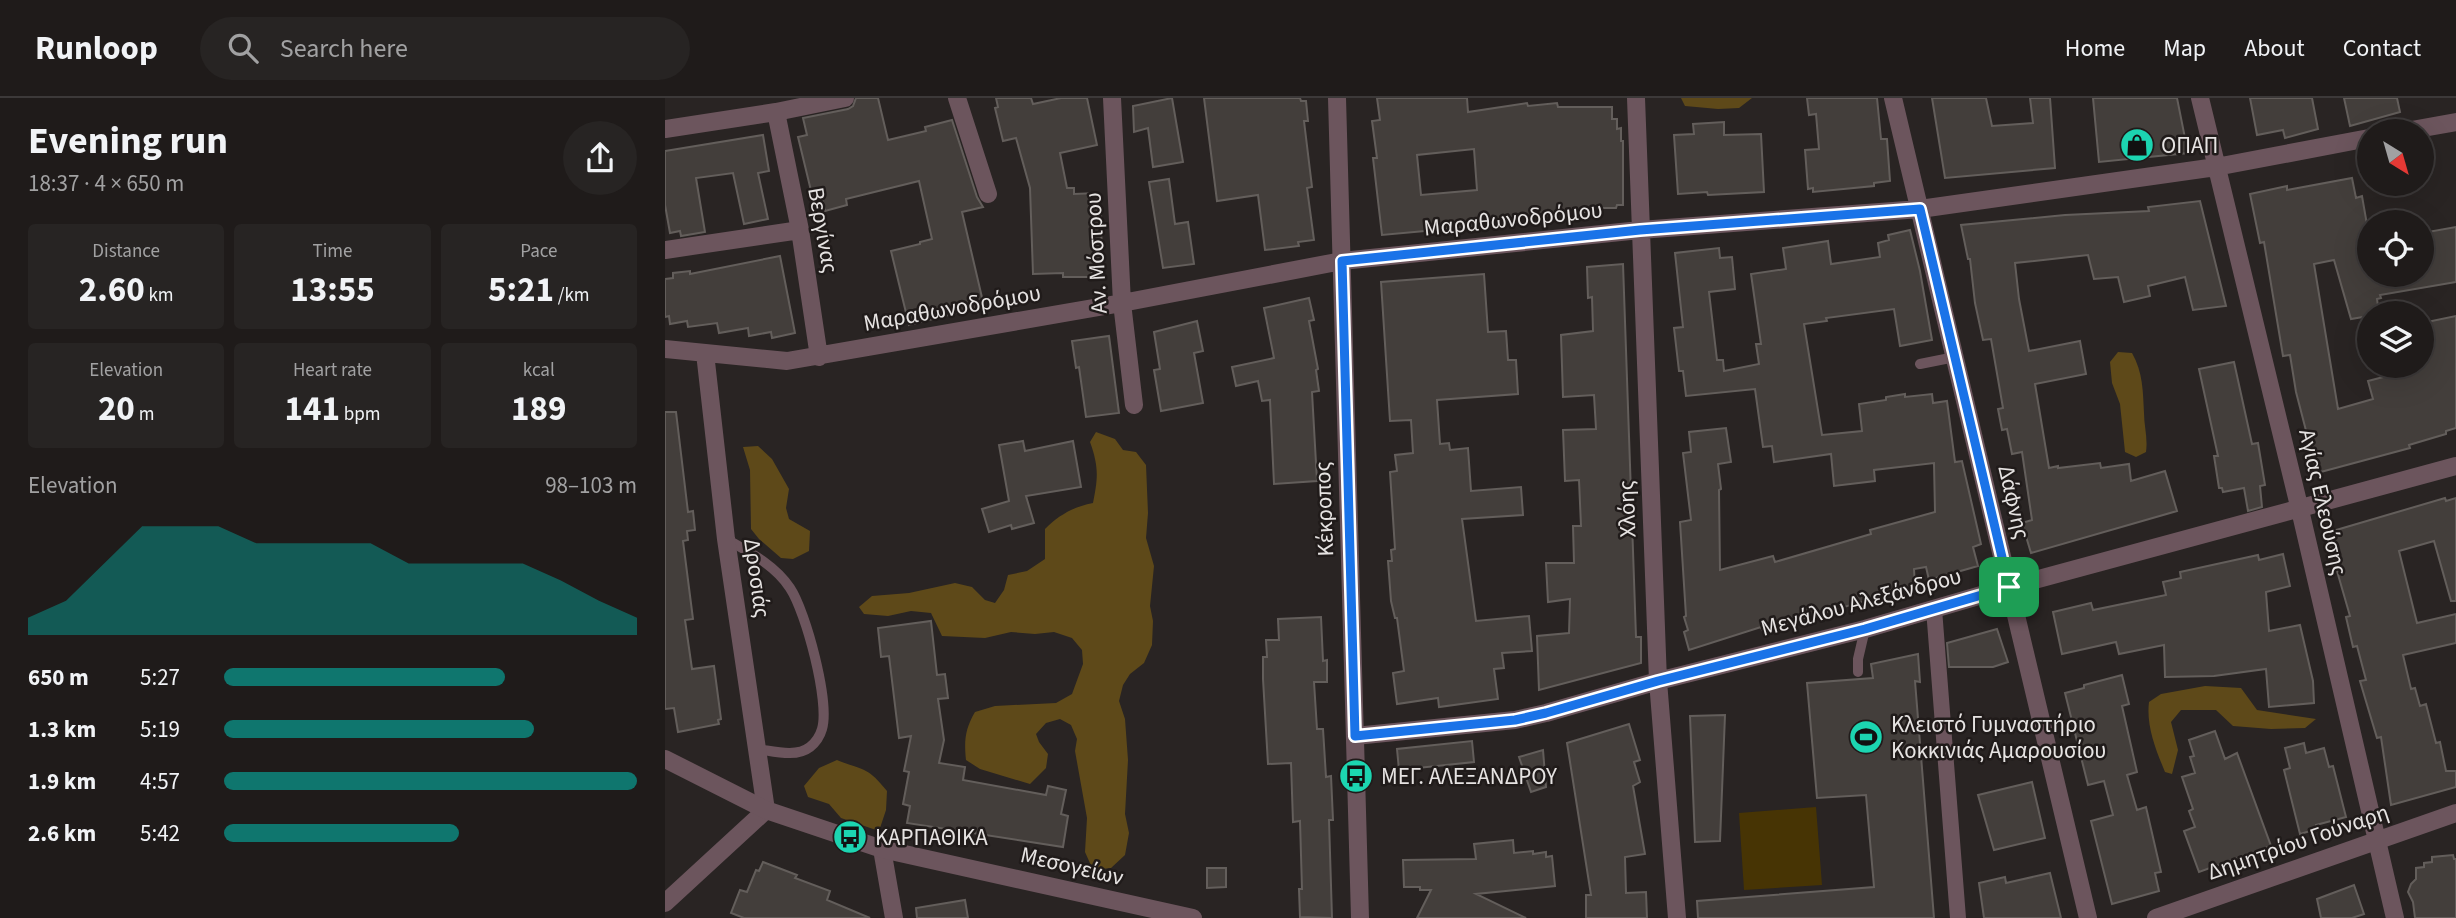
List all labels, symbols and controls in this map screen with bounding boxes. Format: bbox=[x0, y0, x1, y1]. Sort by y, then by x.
search box bbox=[200, 17, 690, 80]
text: Runloop bbox=[35, 25, 158, 72]
icon: search bbox=[224, 29, 262, 67]
text: Search here bbox=[280, 30, 408, 67]
text: Home bbox=[2065, 31, 2125, 66]
text: Map bbox=[2163, 31, 2206, 66]
text: About bbox=[2244, 31, 2305, 66]
text: Contact bbox=[2343, 31, 2421, 66]
text: Evening run bbox=[28, 114, 228, 168]
north arrow bbox=[2357, 119, 2434, 196]
map controls bbox=[2357, 119, 2434, 378]
button: share bbox=[563, 121, 637, 195]
shop icon: ΟΠΑΠ bbox=[2118, 126, 2156, 164]
place label: ΟΠΑΠ bbox=[2161, 129, 2218, 162]
text: 18:37 · 4 × 650 m bbox=[28, 167, 184, 200]
street label: Βεργίνας bbox=[799, 184, 847, 276]
street label: Αν. Μόστρου bbox=[1076, 191, 1116, 315]
street label: Μαραθωνοδρόμου bbox=[1422, 193, 1604, 245]
button: locate bbox=[2357, 210, 2434, 287]
text: Distance bbox=[92, 238, 160, 265]
text: Time bbox=[312, 238, 353, 265]
text: Pace bbox=[520, 238, 557, 265]
text: 2.60 bbox=[79, 265, 145, 315]
text: 13:55 bbox=[290, 265, 375, 315]
text: 5:21 bbox=[488, 265, 554, 315]
street label: Μαραθωνοδρόμου bbox=[861, 276, 1043, 340]
text: km bbox=[145, 282, 174, 309]
text: /km bbox=[554, 282, 590, 309]
button: layers bbox=[2357, 301, 2434, 378]
text: Elevation bbox=[89, 357, 163, 384]
text: Heart rate bbox=[293, 357, 372, 384]
text: kcal bbox=[523, 357, 555, 384]
text: 20 bbox=[98, 384, 135, 434]
text: 141 bbox=[284, 384, 340, 434]
text: 189 bbox=[511, 384, 567, 434]
text: m bbox=[135, 401, 154, 428]
text: bpm bbox=[340, 401, 381, 428]
street label: Αγίας Ελεούσης bbox=[2290, 426, 2356, 578]
street label: Κέκροπος bbox=[1306, 461, 1342, 557]
street label: Δάφνης bbox=[1989, 462, 2039, 542]
text: Elevation bbox=[28, 469, 118, 502]
text: 98–103 m bbox=[545, 469, 637, 502]
street label: Χλόης bbox=[1610, 480, 1644, 538]
street label: Δροσιάς bbox=[735, 536, 779, 620]
pin bbox=[1979, 557, 2039, 617]
street label: Μεγάλου Αλεξάνδρου bbox=[1757, 559, 1965, 645]
icon: arrive bbox=[1990, 568, 2028, 606]
text: 650 m bbox=[28, 661, 89, 694]
text: 5:27 bbox=[140, 661, 180, 694]
place label: Κλειστό Γυμναστήριο Κοκκινιάς Αμαρουσίου bbox=[1891, 708, 2106, 767]
text: 1.3 km bbox=[28, 713, 96, 746]
text: 5:19 bbox=[140, 713, 180, 746]
sports icon: Κλειστό Γυμναστήριο Κοκκινιάς Αμαρουσίου bbox=[1847, 718, 1885, 756]
bus stop icon: ΜΕΓ. ΑΛΕΞΑΝΔΡΟΥ bbox=[1337, 757, 1375, 795]
place label: ΜΕΓ. ΑΛΕΞΑΝΔΡΟΥ bbox=[1381, 760, 1557, 793]
text: 1.9 km bbox=[28, 765, 96, 798]
text: 4:57 bbox=[140, 765, 180, 798]
street label: Δημητρίου Γούναρη bbox=[2203, 795, 2393, 889]
text: 2.6 km bbox=[28, 817, 96, 850]
text: 5:42 bbox=[140, 817, 180, 850]
bus stop icon: ΚΑΡΠΑΘΙΚΑ bbox=[831, 818, 869, 856]
place label: ΚΑΡΠΑΘΙΚΑ bbox=[875, 821, 988, 854]
street label: Μεσογείων bbox=[1017, 838, 1127, 894]

